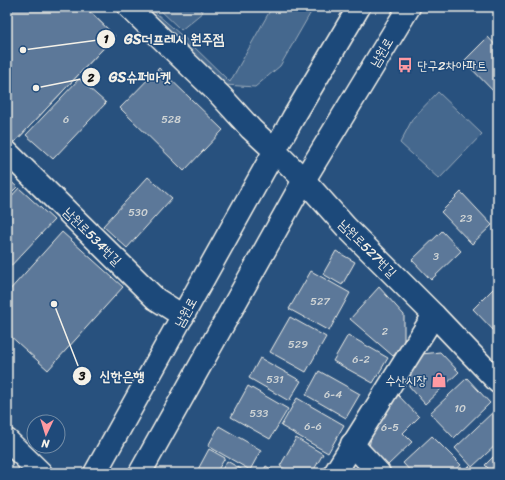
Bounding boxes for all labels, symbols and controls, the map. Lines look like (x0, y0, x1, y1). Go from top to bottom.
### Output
callout: GS더프레시 원주점 (96, 26, 232, 52)
text: GS더프레시 원주점 (123, 27, 225, 52)
text: 1 (103, 28, 109, 50)
street label: 남원로 (363, 33, 399, 72)
place label: 단구2차아파트 (417, 54, 487, 77)
bus stop icon: 단구2차아파트 (396, 56, 414, 74)
callout: GS슈퍼마켓 (81, 64, 179, 90)
text: GS슈퍼마켓 (108, 65, 171, 90)
text: 2 (87, 67, 95, 89)
house number: 6 (63, 110, 69, 129)
house number: 528 (161, 110, 181, 129)
street label: 남원로534번길 (58, 202, 127, 271)
house number: 530 (128, 203, 148, 222)
house number: 23 (460, 209, 472, 228)
street label: 남원로527번길 (333, 214, 402, 283)
house number: 3 (433, 247, 439, 266)
house number: 527 (310, 292, 330, 311)
street label: 남원로 (168, 293, 203, 332)
house number: 2 (382, 322, 389, 341)
house number: 529 (288, 335, 308, 354)
house number: 6-2 (352, 350, 371, 369)
callout: 신한은행 (72, 363, 153, 389)
text: 신한은행 (99, 364, 145, 389)
text: 3 (78, 365, 86, 387)
place label: 수산시장 (385, 369, 427, 392)
house number: 531 (266, 370, 284, 389)
shop icon: 수산시장 (430, 371, 448, 389)
house number: 6-4 (324, 385, 342, 404)
house number: 10 (454, 399, 466, 418)
house number: 533 (250, 404, 268, 423)
north arrow (26, 414, 66, 454)
house number: 6-6 (304, 417, 322, 436)
house number: 6-5 (381, 418, 399, 437)
text: N (40, 434, 51, 453)

